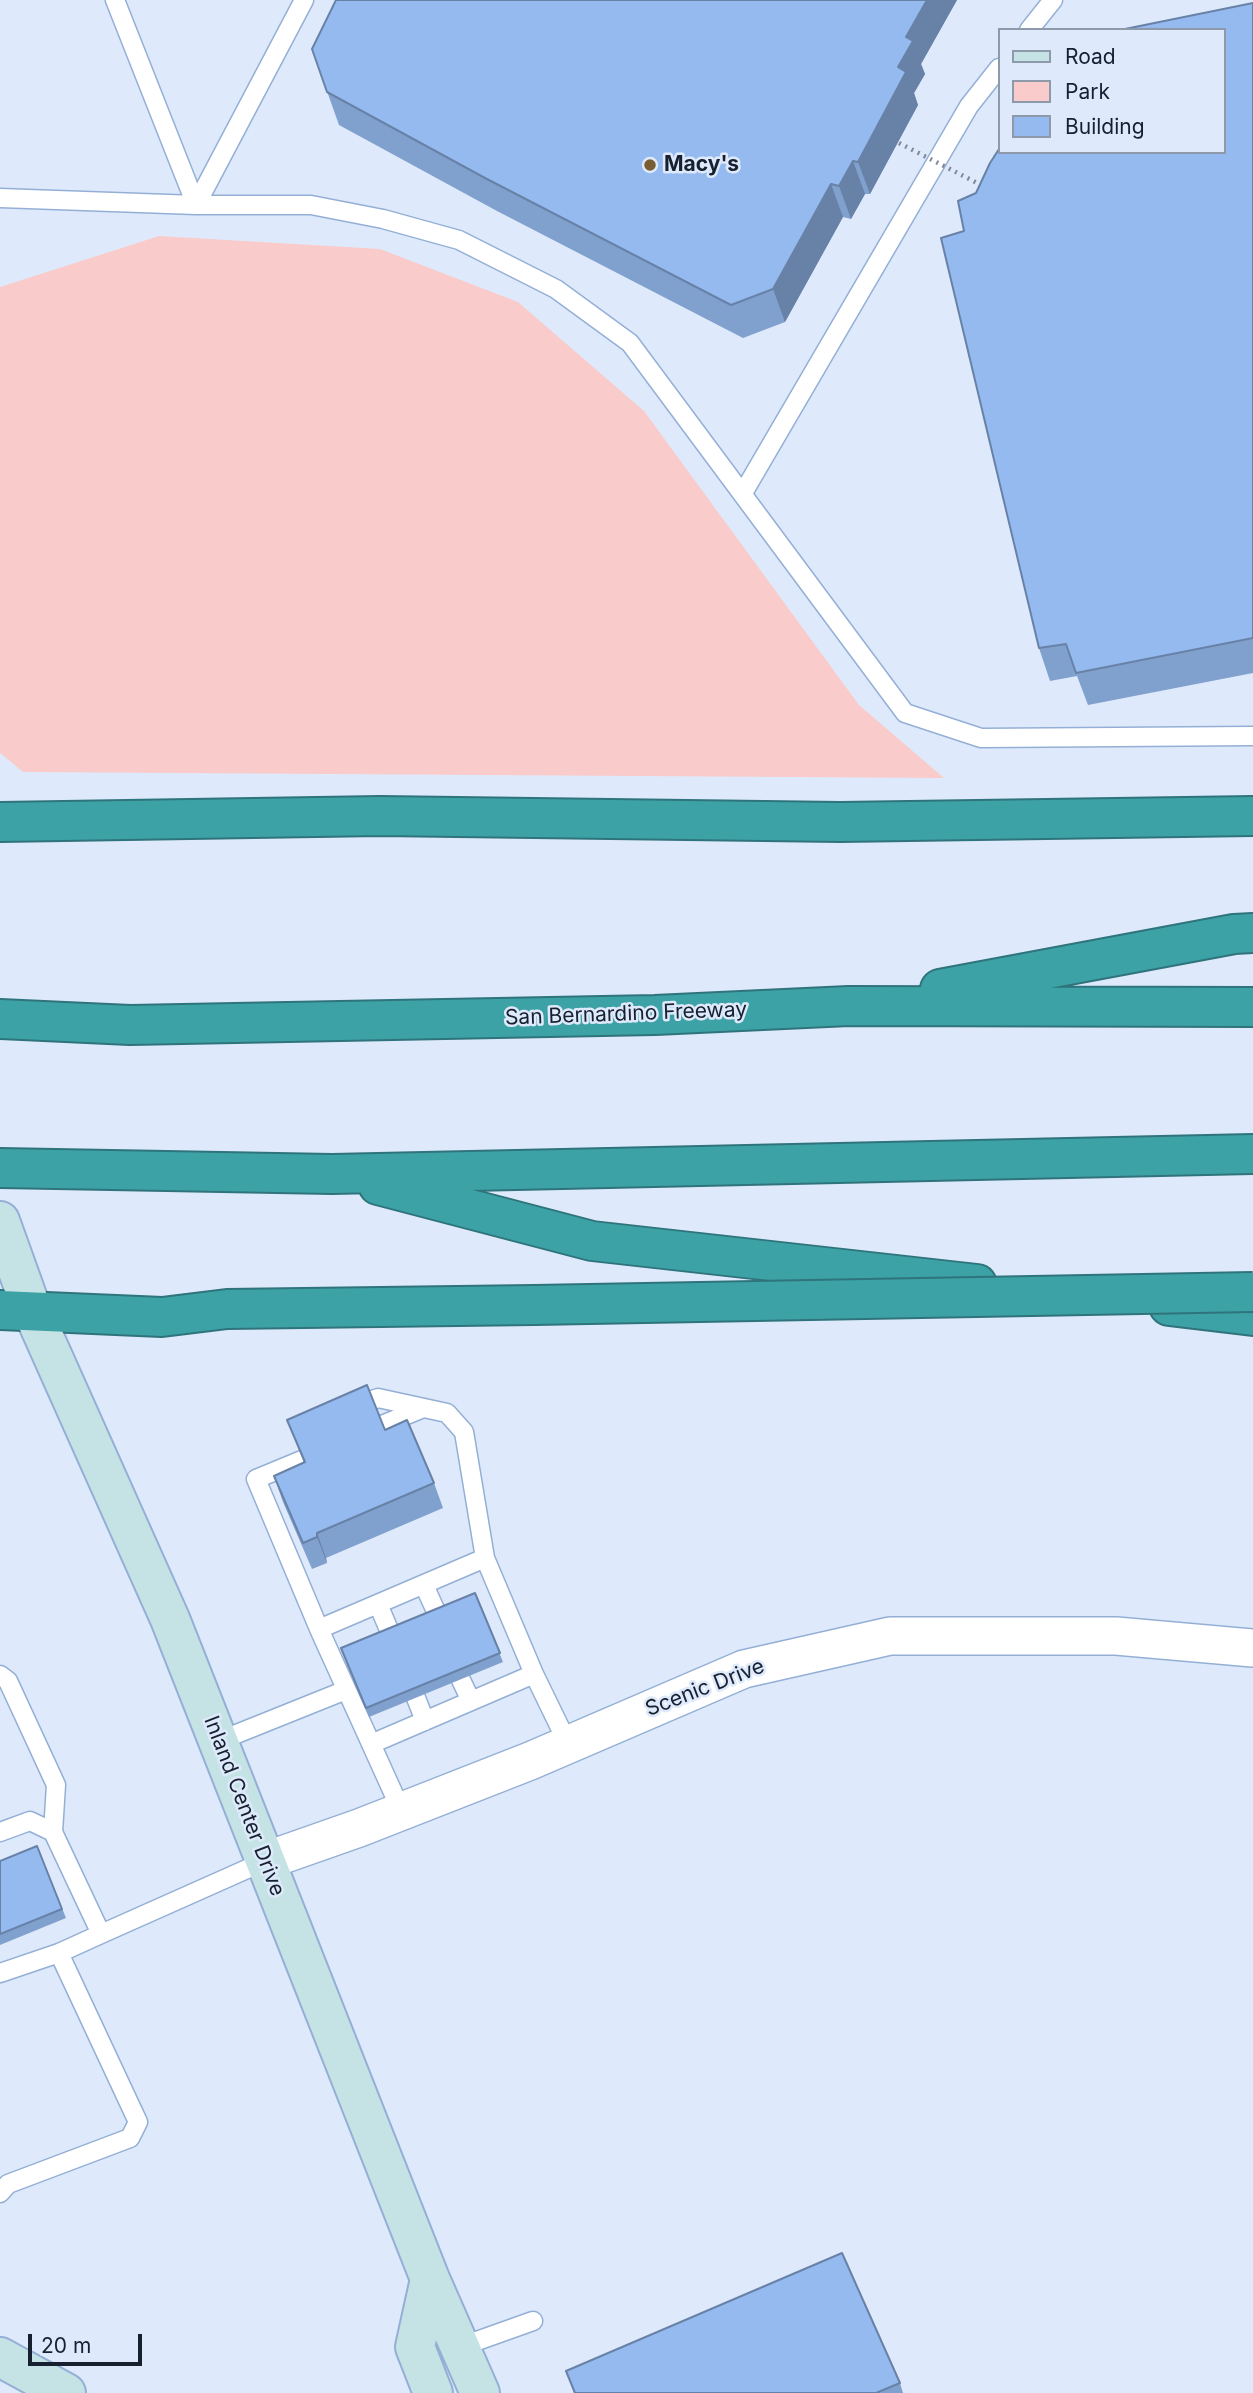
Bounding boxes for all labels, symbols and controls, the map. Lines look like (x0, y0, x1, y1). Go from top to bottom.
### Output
legend (998, 28, 1225, 154)
text: Road (1065, 44, 1116, 69)
text: Park (1065, 79, 1110, 104)
text: Building (1065, 114, 1145, 139)
place label: Macy's (664, 152, 739, 178)
marker: Macy's (642, 157, 658, 173)
street label: San Bernardino Freeway (504, 997, 748, 1031)
street label: Scenic Drive (642, 1654, 768, 1722)
street label: Inland Center Drive (198, 1712, 290, 1900)
scale bar (32, 2320, 145, 2364)
text: 20 m (41, 2333, 91, 2358)

